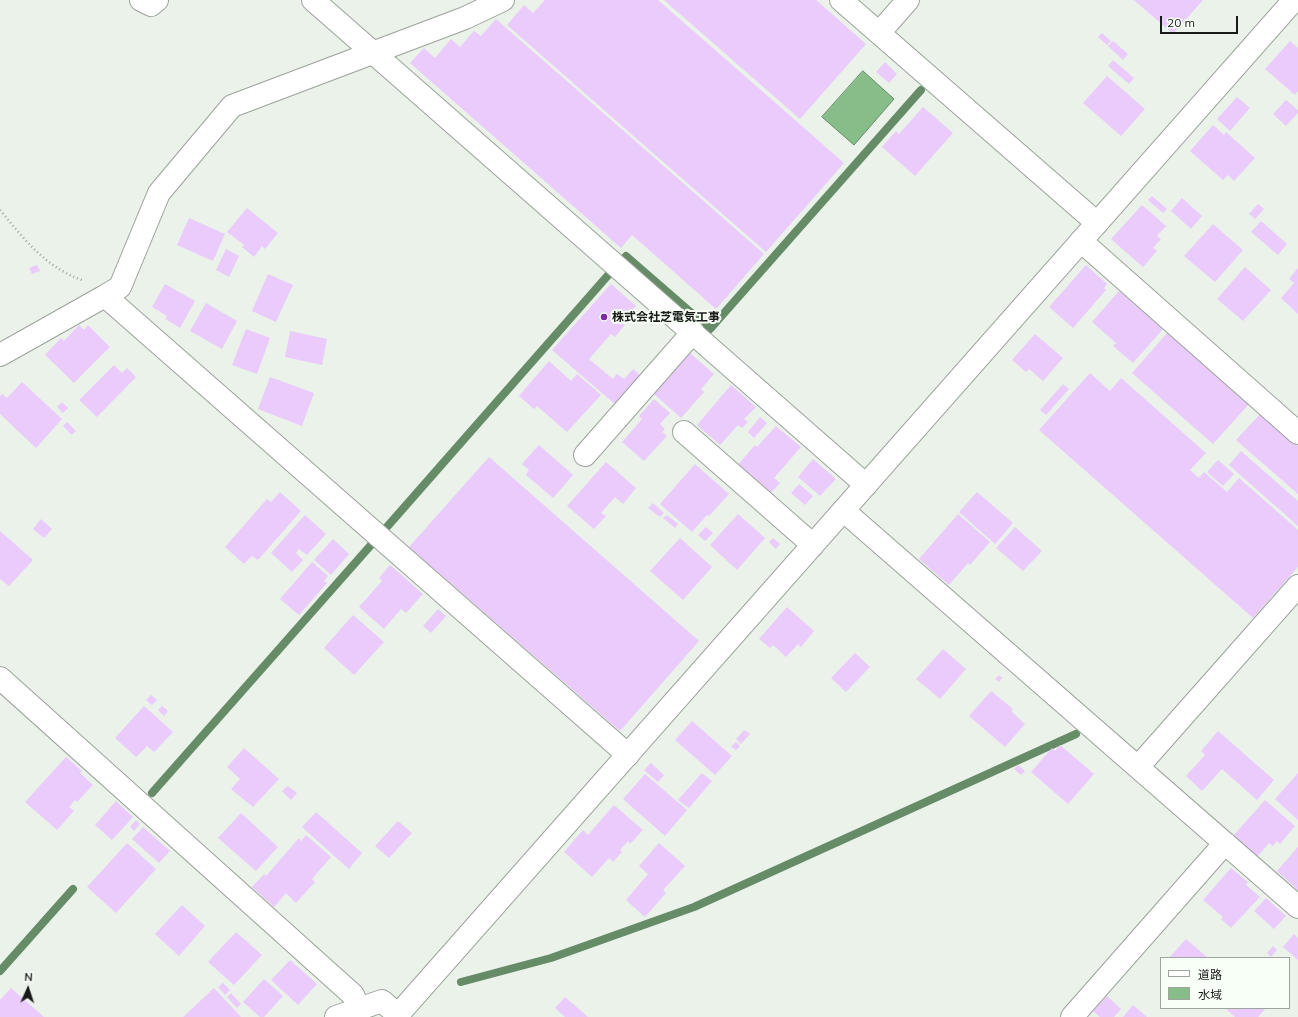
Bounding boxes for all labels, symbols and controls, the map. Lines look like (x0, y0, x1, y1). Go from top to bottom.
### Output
scale bar (1162, 8, 1240, 34)
text: 20 m (1167, 15, 1195, 30)
place label: 株式会社芝電気工事 (612, 310, 720, 324)
marker: 株式会社芝電気工事 (599, 312, 609, 322)
legend (1160, 957, 1290, 1009)
text: 道路 (1198, 967, 1222, 982)
north arrow (8, 969, 48, 1009)
text: N (24, 970, 33, 984)
text: 水域 (1198, 987, 1222, 1002)

